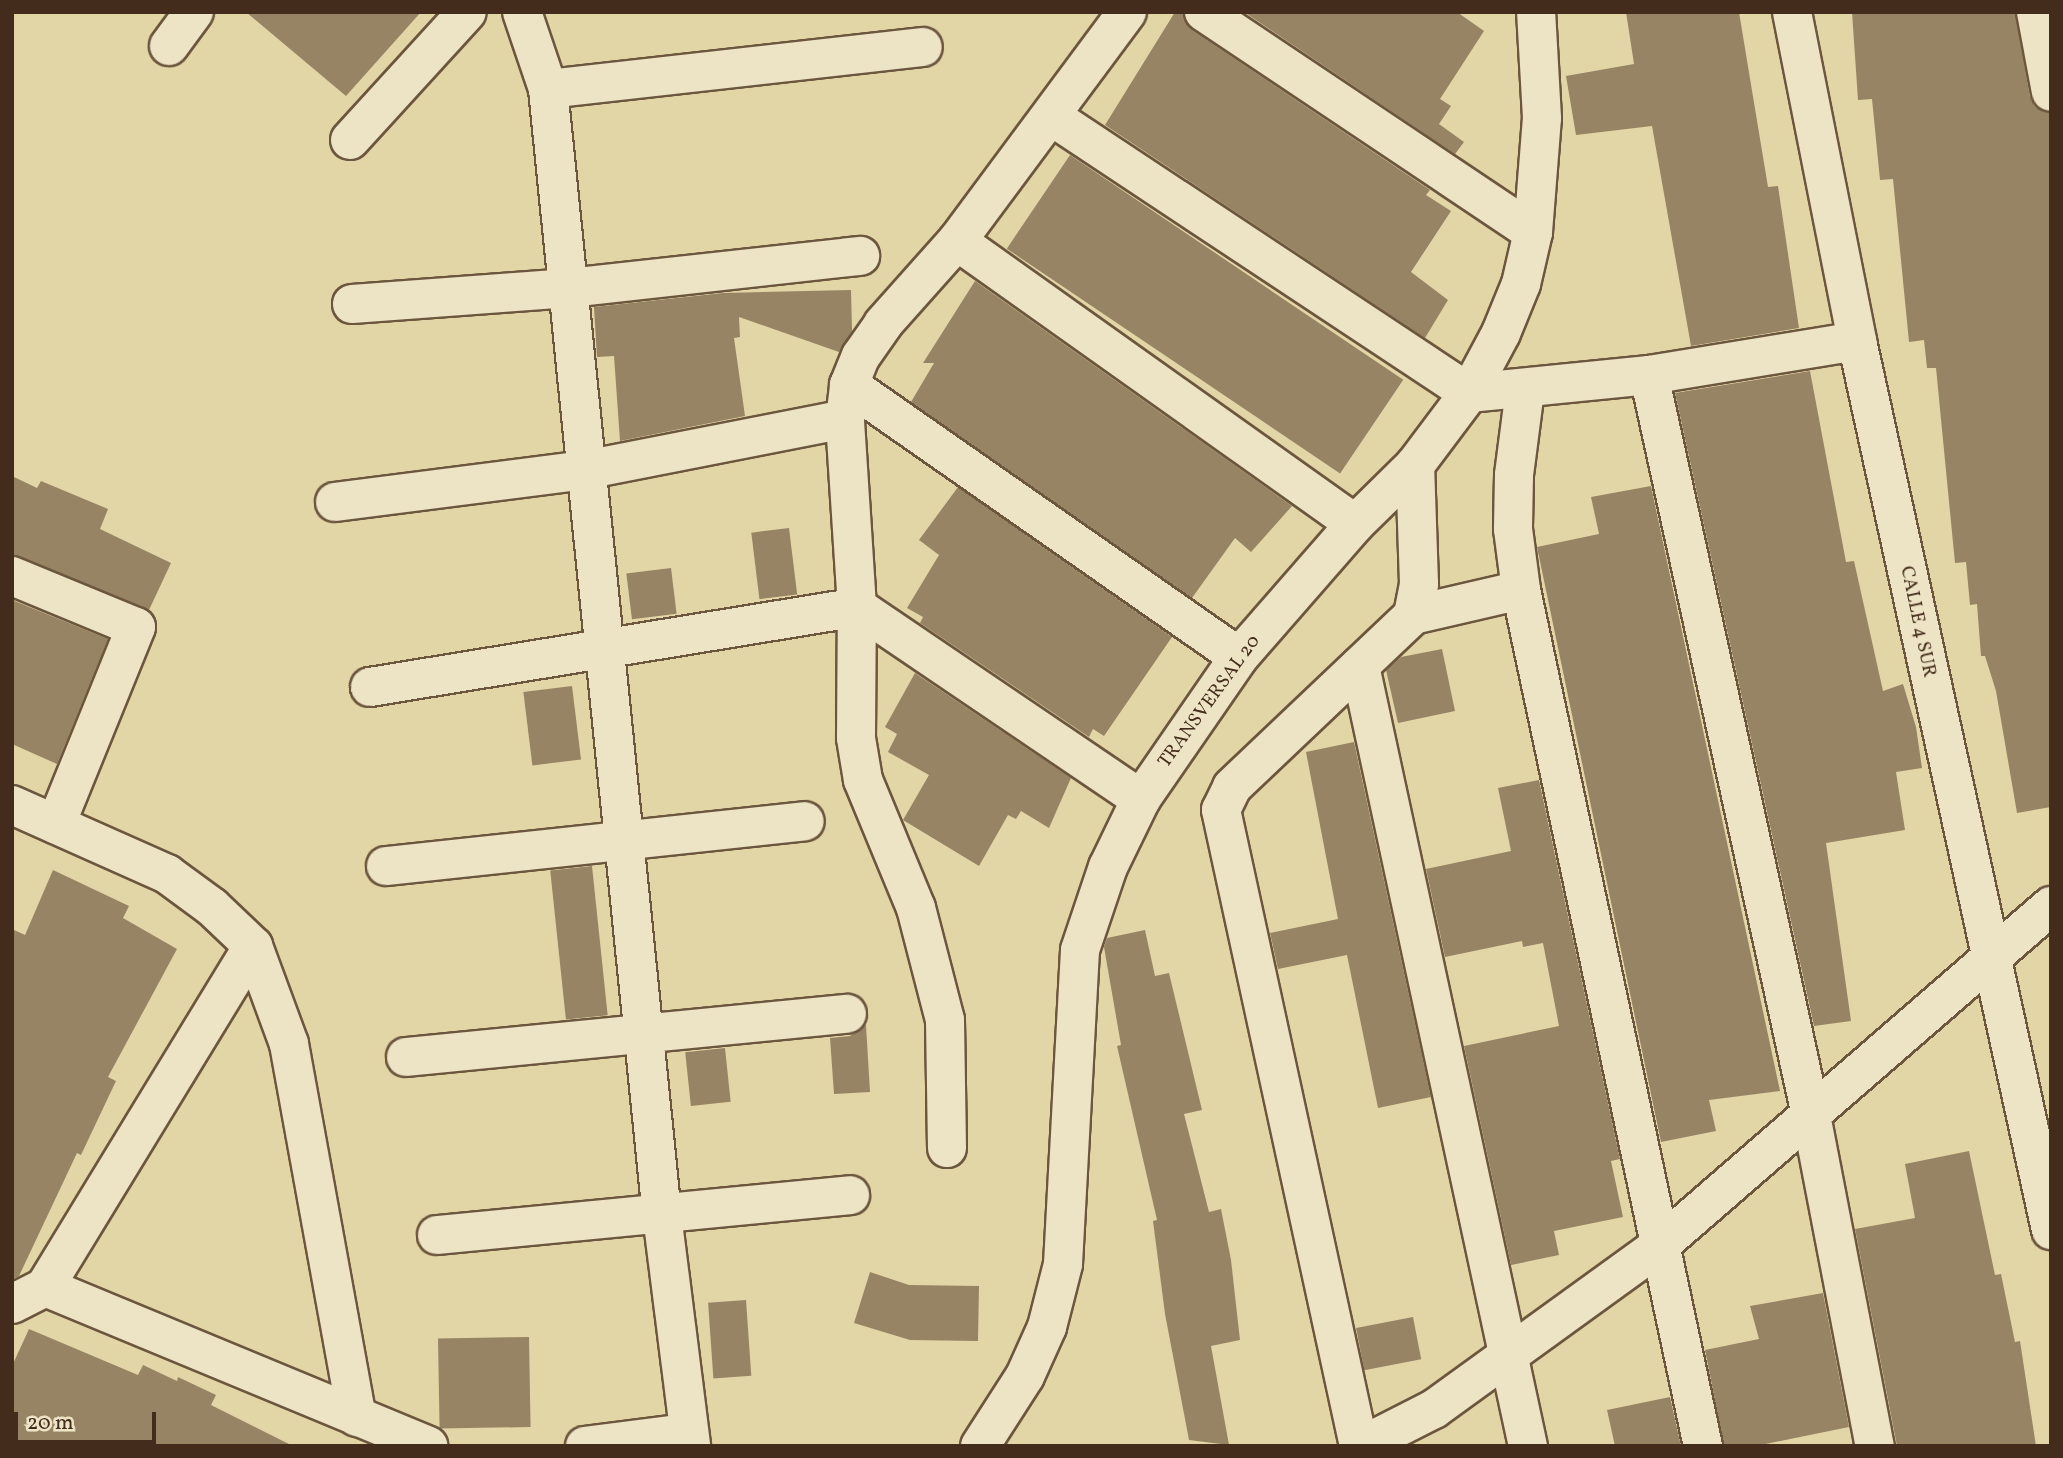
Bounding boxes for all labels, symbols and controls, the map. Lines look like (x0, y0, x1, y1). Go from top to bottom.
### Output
street label: CALLE 4 SUR (1894, 564, 1940, 680)
street label: TRANSVERSAL 20 (1154, 631, 1266, 773)
scale bar (18, 1398, 159, 1442)
text: 20 m (27, 1409, 73, 1438)

